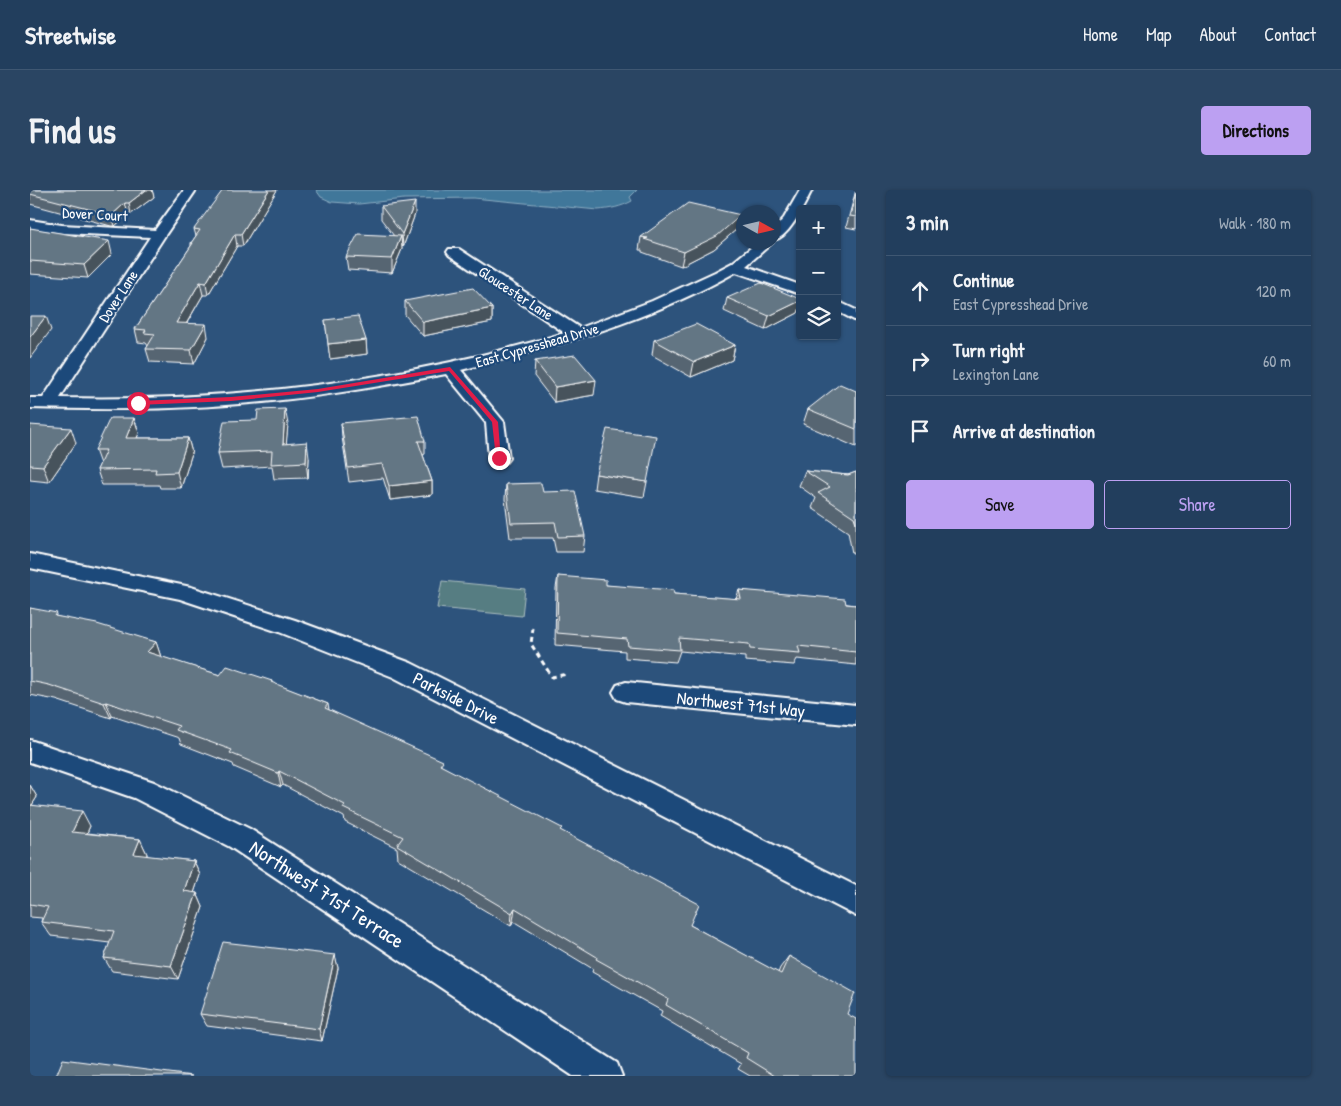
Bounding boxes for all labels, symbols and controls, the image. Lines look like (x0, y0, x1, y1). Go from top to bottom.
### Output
text: Streetwise (25, 19, 116, 51)
text: Home (1083, 22, 1118, 47)
text: Map (1146, 22, 1171, 47)
text: About (1199, 22, 1236, 47)
text: Contact (1264, 22, 1316, 47)
button: Directions (1201, 106, 1311, 155)
text: Find us (30, 107, 116, 154)
street label: Dover Court (62, 202, 129, 226)
north arrow (736, 205, 781, 250)
map controls (796, 205, 841, 340)
button: + (796, 205, 841, 250)
text: 3 min (906, 208, 949, 237)
text: Walk · 180 m (1219, 212, 1291, 234)
button: − (796, 250, 841, 295)
street label: Gloucester Lane (474, 261, 558, 325)
street label: Dover Lane (93, 266, 143, 326)
text: Continue (953, 267, 1014, 293)
icon: ahead (906, 277, 934, 305)
text: 120 m (1256, 280, 1291, 302)
text: East Cypresshead Drive (953, 293, 1088, 315)
button: layers (796, 295, 841, 340)
street label: East Cypresshead Drive (473, 317, 601, 373)
text: Turn right (953, 337, 1024, 363)
icon: right (906, 347, 934, 375)
text: 60 m (1263, 350, 1291, 372)
text: Lexington Lane (953, 363, 1039, 385)
route start (127, 392, 150, 415)
icon: arrive (906, 417, 934, 445)
text: Arrive at destination (953, 418, 1095, 444)
route end (488, 447, 511, 470)
button: Save (906, 480, 1094, 529)
button: Share (1104, 480, 1291, 529)
street label: Parkside Drive (409, 666, 503, 730)
street label: Northwest 71st Way (676, 685, 807, 723)
street label: Northwest 71st Terrace (244, 833, 410, 955)

